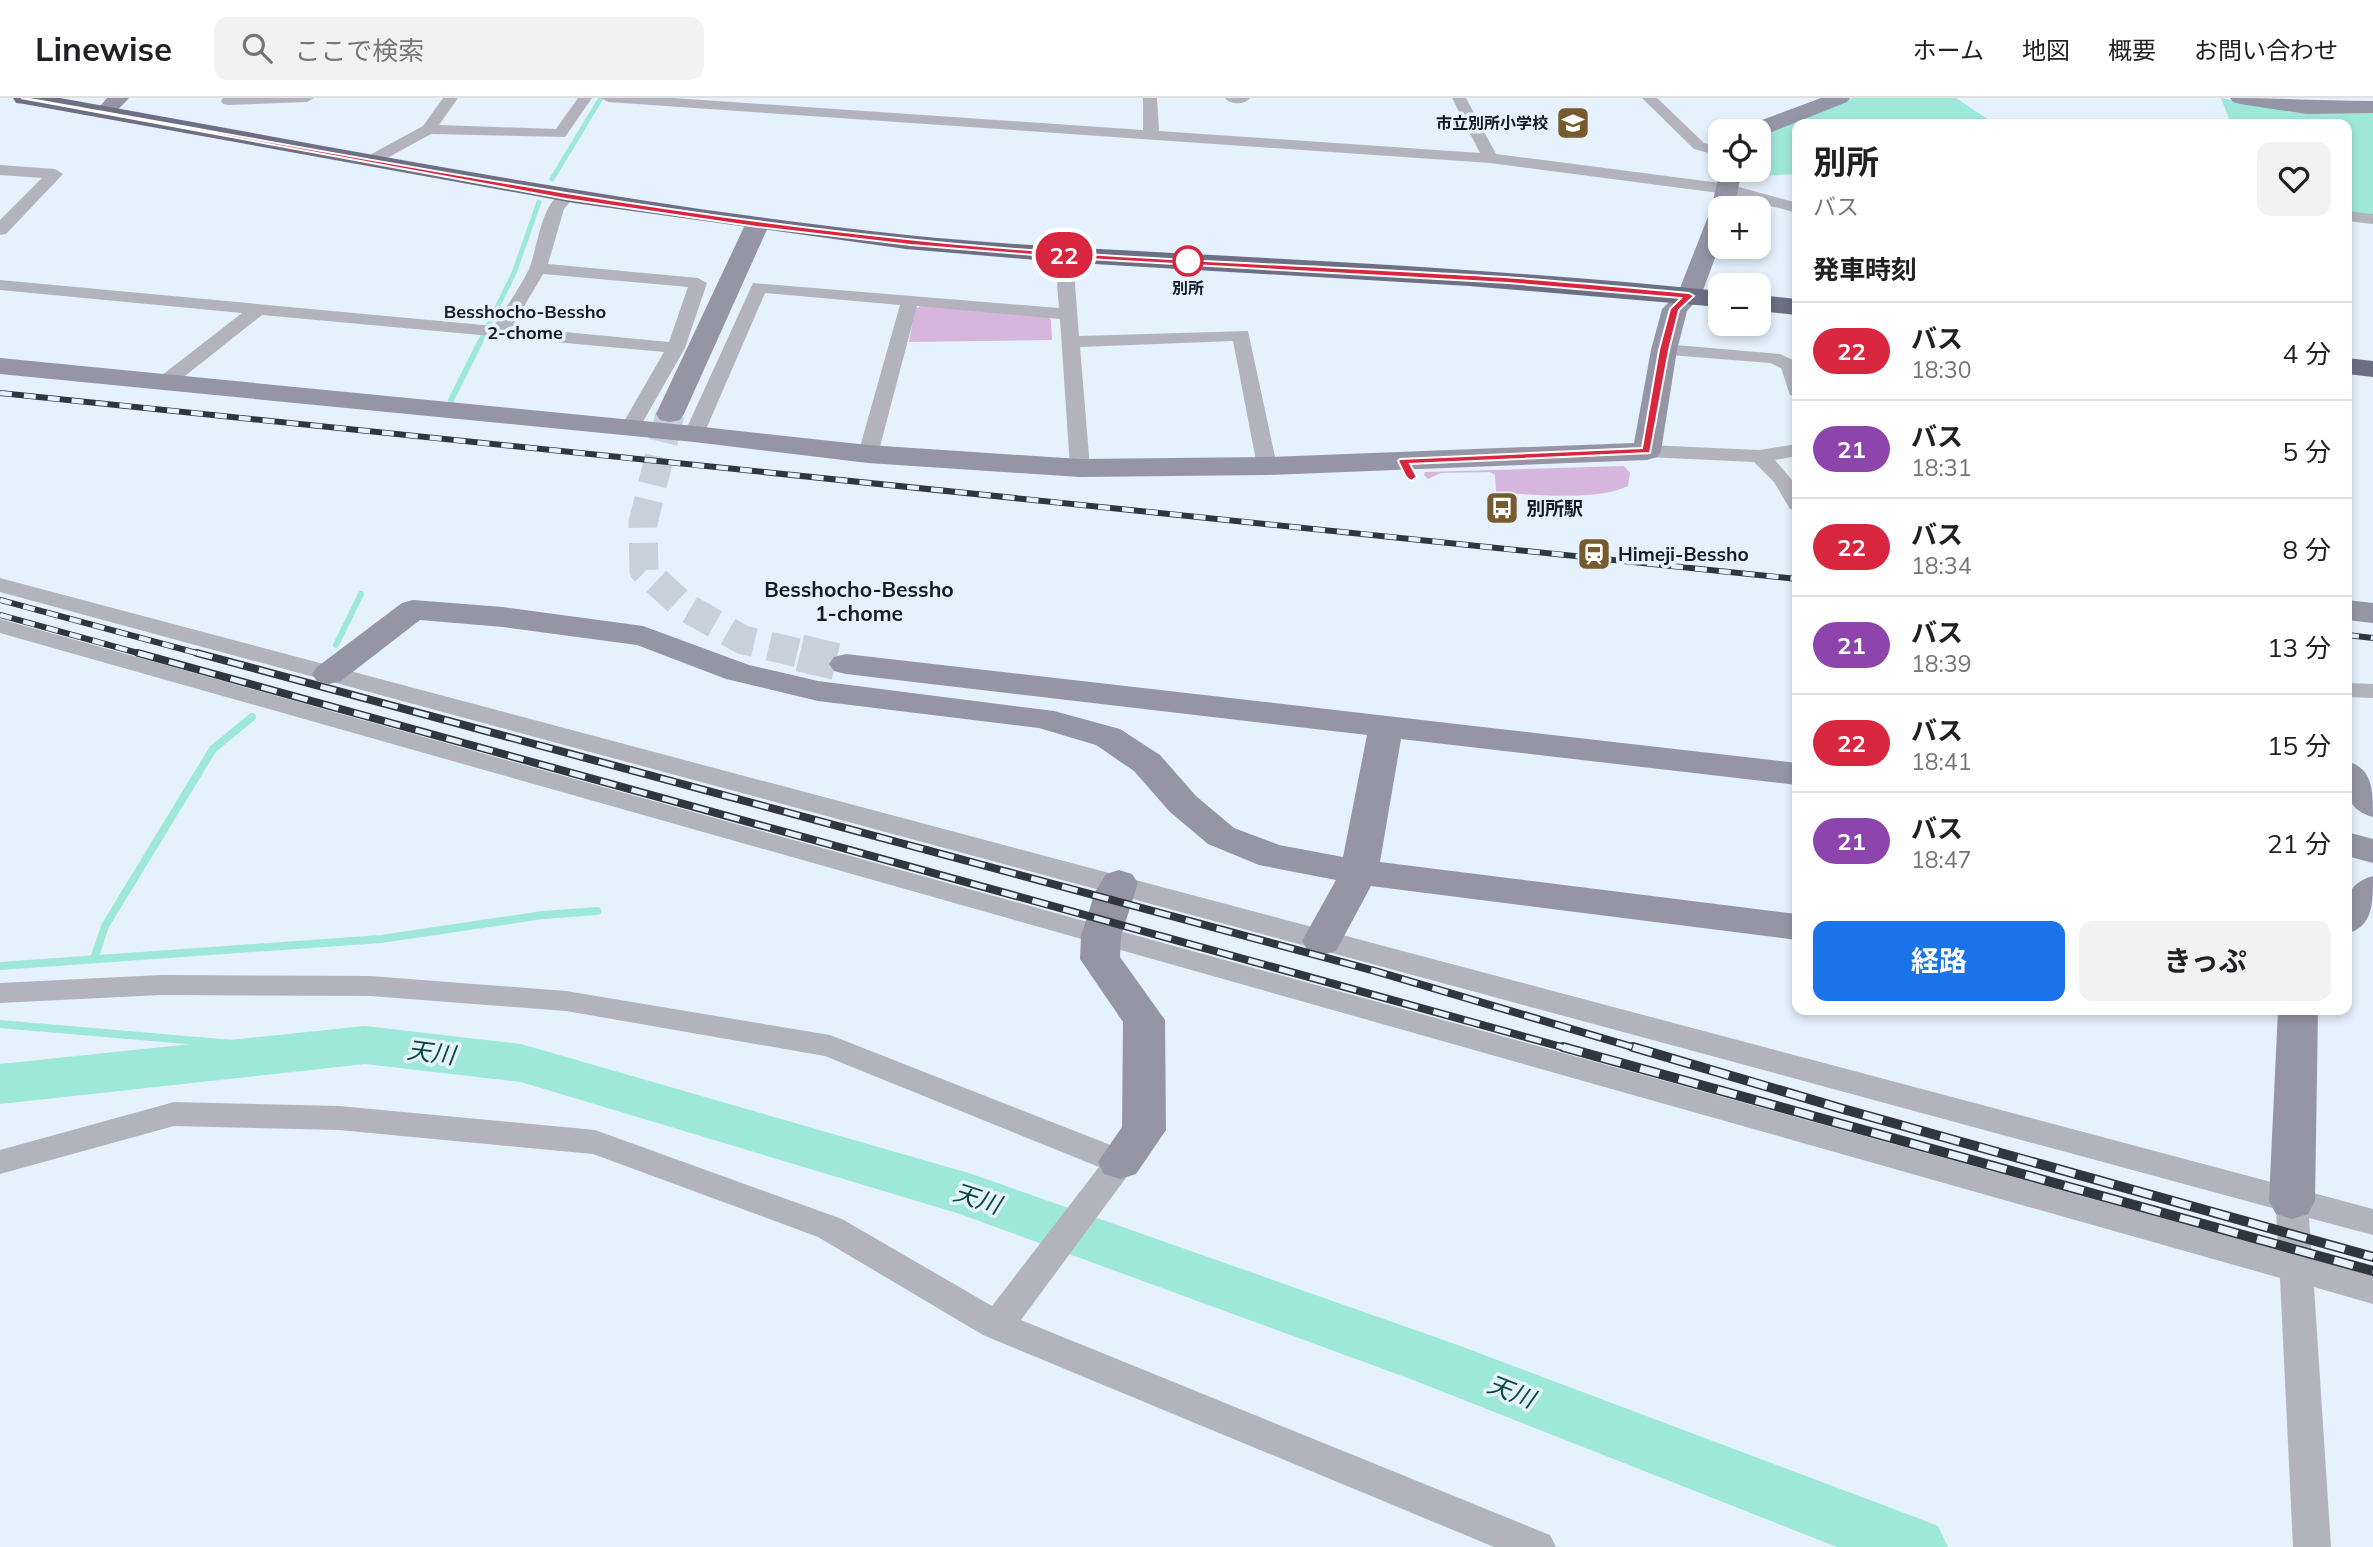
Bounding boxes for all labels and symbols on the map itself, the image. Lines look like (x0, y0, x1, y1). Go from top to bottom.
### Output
school or university icon: 市立別所小学校 (1554, 104, 1592, 142)
place label: 市立別所小学校 (1436, 113, 1548, 133)
line badge: 22 (1032, 232, 1096, 278)
marker: 別所 (1173, 246, 1203, 276)
place label: 別所 (1172, 278, 1204, 298)
district label: Besshocho-Bessho 2-chome (444, 300, 606, 344)
bus stop icon: 別所駅 (1483, 489, 1521, 527)
place label: 別所駅 (1526, 496, 1583, 520)
station icon: Himeji-Bessho (1575, 535, 1613, 573)
place label: Himeji-Bessho (1618, 542, 1749, 566)
district label: Besshocho-Bessho 1-chome (764, 576, 954, 626)
water label: 天川 (405, 1034, 460, 1070)
water label: 天川 (950, 1176, 1008, 1221)
water label: 天川 (1484, 1368, 1542, 1415)

